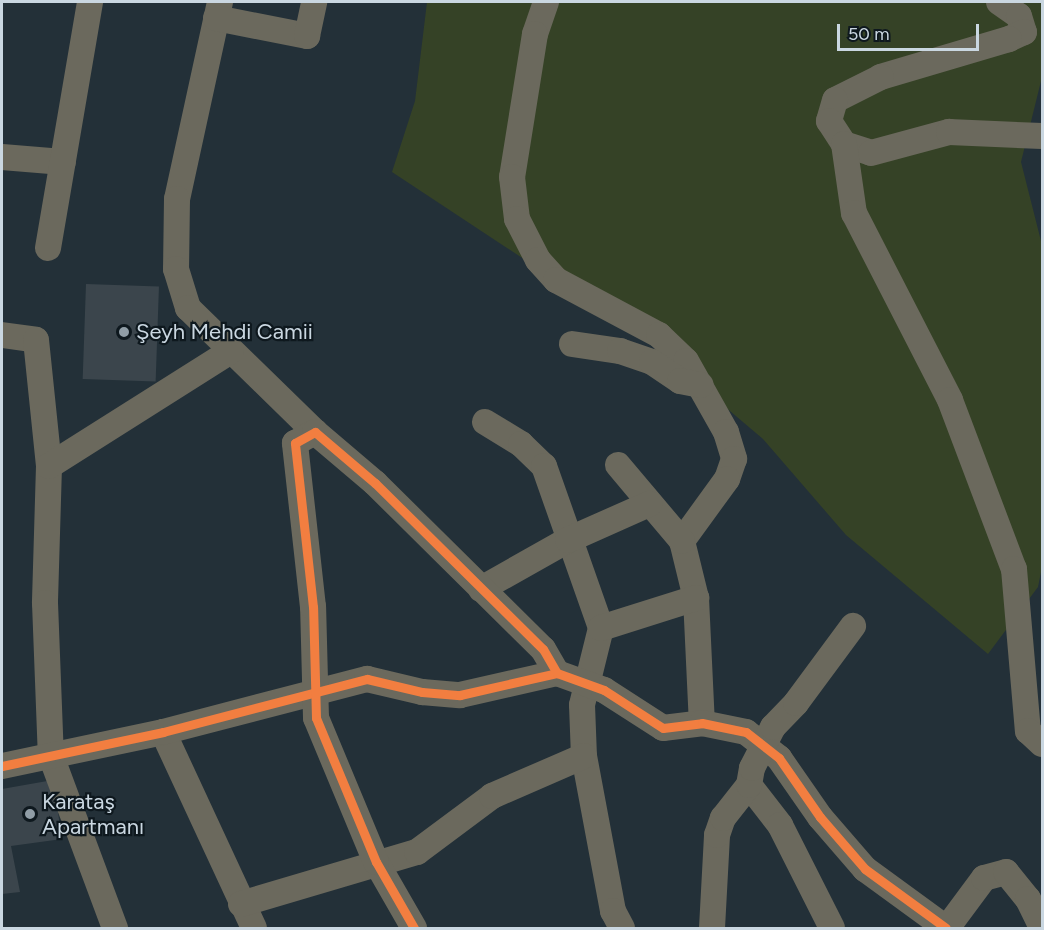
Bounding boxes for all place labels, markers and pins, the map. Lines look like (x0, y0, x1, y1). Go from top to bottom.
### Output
place label: Şeyh Mehdi Camii (136, 319, 313, 345)
marker: Şeyh Mehdi Camii (117, 325, 131, 339)
place label: Karataş Apartmanı (42, 788, 144, 840)
marker: Karataş Apartmanı (23, 807, 37, 821)

